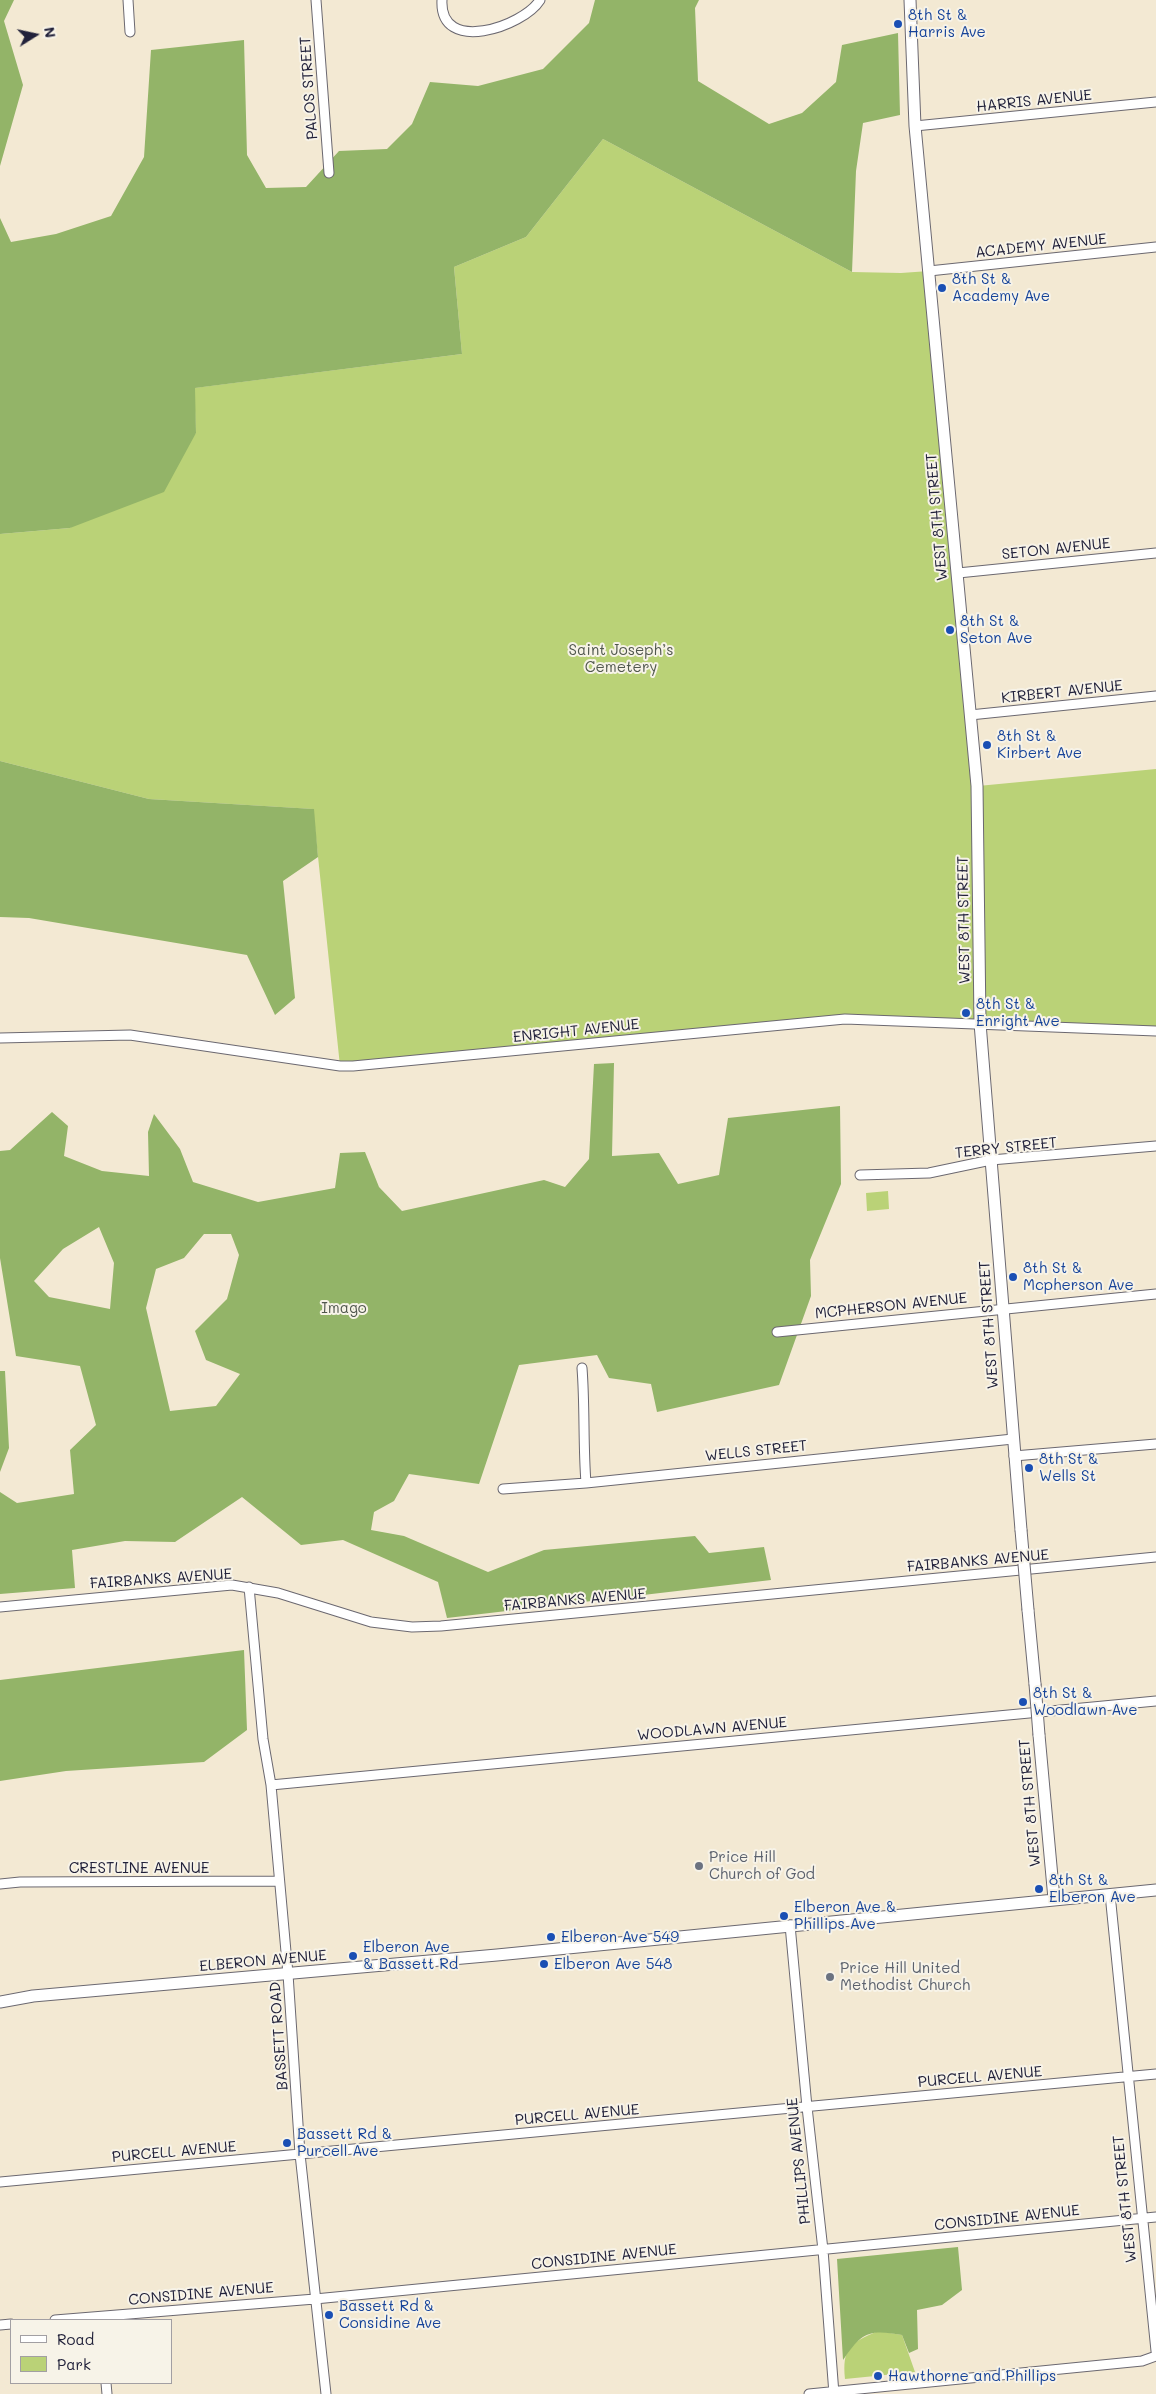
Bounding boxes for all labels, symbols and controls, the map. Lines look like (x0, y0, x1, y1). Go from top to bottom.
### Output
place label: 8th St & Harris Ave (908, 6, 986, 41)
north arrow (10, 10, 60, 60)
marker: 8th St & Harris Ave (892, 18, 904, 30)
text: N (40, 25, 61, 39)
street label: PALOS STREET (296, 36, 322, 140)
street label: HARRIS AVENUE (975, 86, 1093, 116)
street label: ACADEMY AVENUE (974, 230, 1108, 262)
place label: 8th St & Academy Ave (952, 270, 1050, 305)
marker: 8th St & Academy Ave (936, 282, 948, 294)
street label: WEST 8TH STREET (922, 452, 952, 582)
street label: SETON AVENUE (1001, 534, 1111, 564)
place label: 8th St & Seton Ave (960, 612, 1032, 647)
marker: 8th St & Seton Ave (944, 624, 956, 636)
park label: Saint Joseph’s Cemetery (569, 641, 673, 676)
street label: KIRBERT AVENUE (1000, 677, 1124, 707)
place label: 8th St & Kirbert Ave (997, 727, 1082, 762)
marker: 8th St & Kirbert Ave (981, 739, 993, 751)
street label: WEST 8TH STREET (954, 856, 974, 984)
place label: 8th St & Enright Ave (976, 995, 1060, 1030)
marker: 8th St & Enright Ave (960, 1007, 972, 1019)
street label: ENRIGHT AVENUE (512, 1015, 640, 1047)
street label: TERRY STREET (954, 1134, 1058, 1162)
place label: 8th St & Mcpherson Ave (1023, 1259, 1134, 1294)
street label: WEST 8TH STREET (976, 1260, 1002, 1390)
marker: 8th St & Mcpherson Ave (1007, 1271, 1019, 1283)
street label: MCPHERSON AVENUE (814, 1289, 968, 1323)
park label: Imago (321, 1299, 367, 1317)
street label: WELLS STREET (704, 1437, 808, 1465)
place label: 8th St & Wells St (1039, 1450, 1099, 1485)
marker: 8th St & Wells St (1023, 1462, 1035, 1474)
street label: FAIRBANKS AVENUE (906, 1546, 1050, 1576)
street label: FAIRBANKS AVENUE (89, 1565, 233, 1593)
street label: FAIRBANKS AVENUE (503, 1585, 647, 1615)
place label: 8th St & Woodlawn Ave (1033, 1684, 1137, 1719)
marker: 8th St & Woodlawn Ave (1017, 1696, 1029, 1708)
street label: WOODLAWN AVENUE (636, 1713, 788, 1745)
street label: WEST 8TH STREET (1015, 1738, 1045, 1868)
place label: Price Hill Church of God (709, 1848, 815, 1883)
street label: CRESTLINE AVENUE (69, 1859, 209, 1877)
marker: Price Hill Church of God (693, 1860, 705, 1872)
place label: 8th St & Elberon Ave (1049, 1871, 1136, 1906)
marker: 8th St & Elberon Ave (1033, 1883, 1045, 1895)
place label: Elberon Ave & Phillips Ave (794, 1898, 896, 1933)
marker: Elberon Ave & Phillips Ave (778, 1910, 790, 1922)
place label: Elberon Ave 549 (561, 1928, 679, 1946)
marker: Elberon Ave 549 (545, 1931, 557, 1943)
place label: Elberon Ave & Bassett Rd (363, 1938, 458, 1973)
street label: ELBERON AVENUE (199, 1946, 327, 1976)
marker: Elberon Ave & Bassett Rd (347, 1950, 359, 1962)
place label: Elberon Ave 548 (554, 1955, 672, 1973)
marker: Elberon Ave 548 (538, 1958, 550, 1970)
place label: Price Hill United Methodist Church (840, 1959, 970, 1994)
marker: Price Hill United Methodist Church (824, 1971, 836, 1983)
street label: BASSETT ROAD (266, 1981, 292, 2091)
street label: PURCELL AVENUE (917, 2063, 1043, 2091)
street label: PHILLIPS AVENUE (783, 2097, 815, 2225)
street label: PURCELL AVENUE (514, 2101, 640, 2129)
place label: Bassett Rd & Purcell Ave (297, 2125, 392, 2160)
street label: WEST 8TH STREET (1109, 2134, 1141, 2264)
marker: Bassett Rd & Purcell Ave (281, 2137, 293, 2149)
street label: PURCELL AVENUE (111, 2138, 237, 2166)
street label: CONSIDINE AVENUE (933, 2201, 1081, 2235)
street label: CONSIDINE AVENUE (530, 2240, 678, 2274)
street label: CONSIDINE AVENUE (127, 2279, 275, 2309)
place label: Bassett Rd & Considine Ave (339, 2297, 441, 2332)
marker: Bassett Rd & Considine Ave (323, 2309, 335, 2321)
legend (10, 2319, 172, 2384)
text: Road (57, 2329, 94, 2349)
text: Park (57, 2354, 91, 2374)
place label: Hawthorne and Phillips (888, 2367, 1056, 2385)
marker: Hawthorne and Phillips (872, 2370, 884, 2382)

